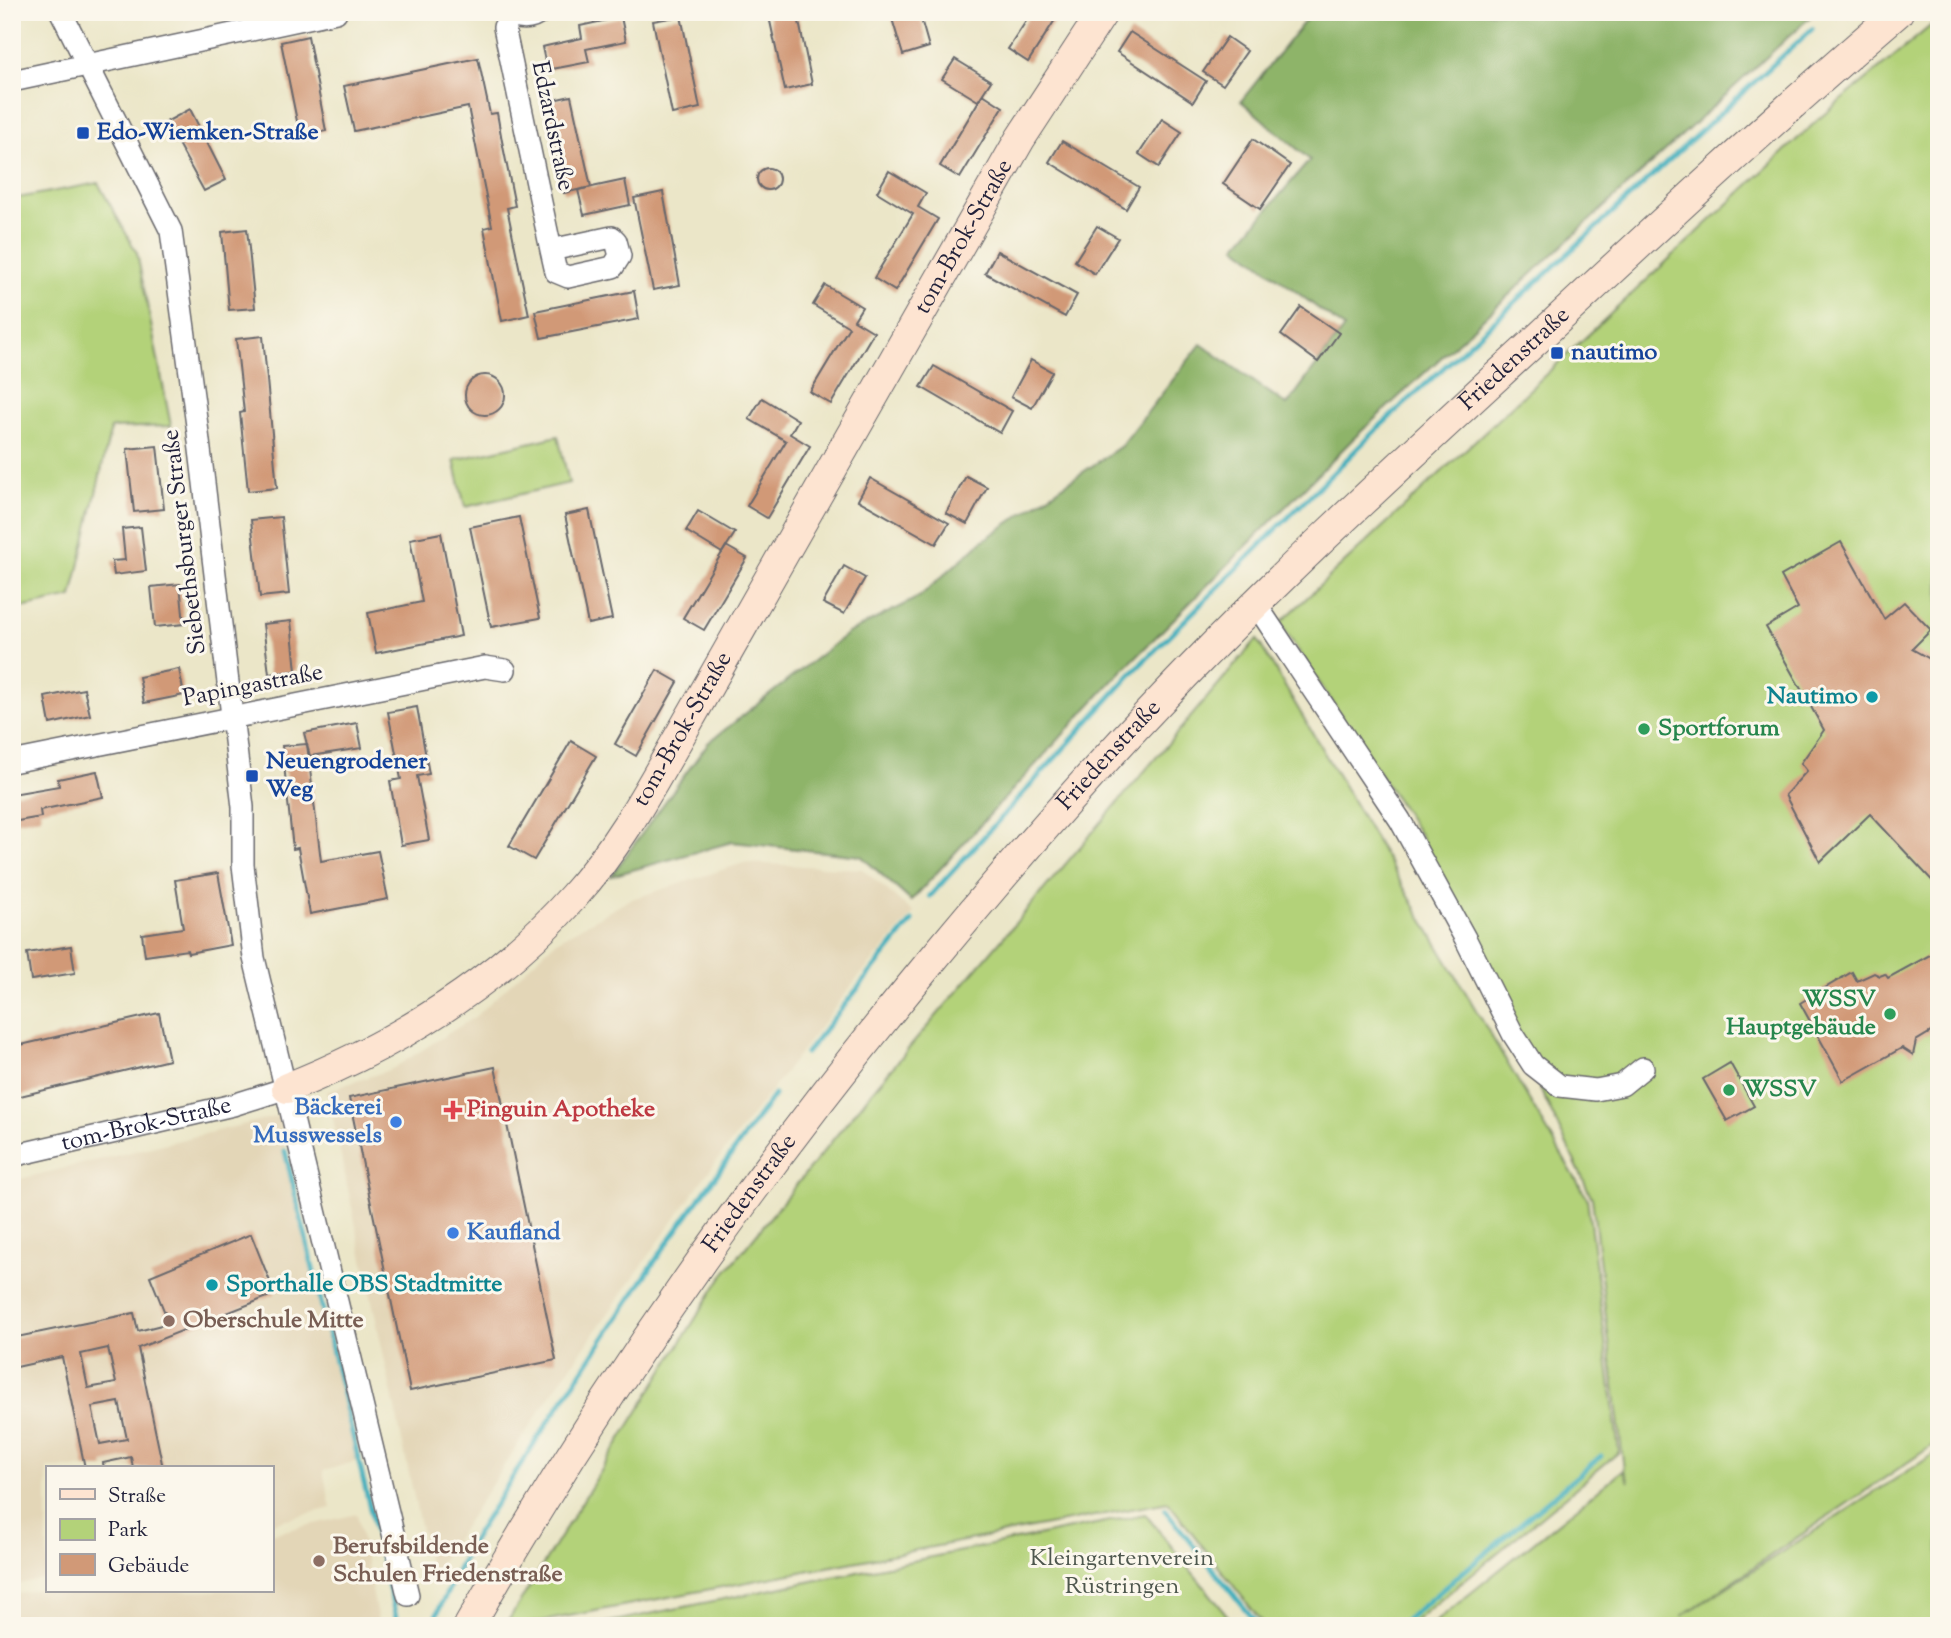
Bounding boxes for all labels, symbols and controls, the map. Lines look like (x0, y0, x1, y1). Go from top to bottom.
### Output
street label: Edzardstraße (522, 58, 582, 194)
place label: Edo-Wiemken-Straße (97, 116, 319, 150)
marker: Edo-Wiemken-Straße (75, 125, 91, 141)
street label: tom-Brok-Straße (906, 153, 1022, 321)
street label: Friedenstraße (1452, 299, 1578, 419)
place label: nautimo (1571, 336, 1658, 370)
marker: nautimo (1549, 345, 1565, 361)
street label: Siebethsburger Straße (154, 427, 216, 657)
street label: tom-Brok-Straße (625, 646, 741, 813)
street label: Papingastraße (180, 656, 326, 716)
place label: Nautimo (1767, 680, 1858, 714)
marker: Nautimo (1864, 689, 1880, 705)
street label: Friedenstraße (1050, 692, 1169, 819)
place label: Sportforum (1658, 712, 1780, 746)
marker: Sportforum (1636, 721, 1652, 737)
place label: Neuengrodener Weg (266, 745, 428, 807)
marker: Neuengrodener Weg (244, 768, 260, 784)
place label: WSSV Hauptgebäude (1726, 983, 1877, 1045)
marker: WSSV Hauptgebäude (1882, 1006, 1898, 1022)
place label: WSSV (1743, 1073, 1817, 1107)
marker: WSSV (1721, 1082, 1737, 1098)
street label: tom-Brok-Straße (58, 1089, 235, 1161)
place label: Bäckerei Musswessels (253, 1091, 382, 1153)
place label: Pinguin Apotheke (467, 1093, 655, 1127)
marker: Pinguin Apotheke (445, 1102, 461, 1118)
marker: Bäckerei Musswessels (388, 1114, 404, 1130)
street label: Friedenstraße (695, 1127, 805, 1260)
place label: Kaufland (467, 1216, 561, 1250)
marker: Kaufland (445, 1225, 461, 1241)
place label: Sporthalle OBS Stadtmitte (226, 1268, 502, 1302)
marker: Sporthalle OBS Stadtmitte (204, 1277, 220, 1293)
place label: Oberschule Mitte (183, 1304, 364, 1338)
marker: Oberschule Mitte (161, 1313, 177, 1329)
legend (46, 1466, 273, 1592)
text: Straße (108, 1482, 166, 1512)
text: Park (108, 1516, 149, 1546)
place label: Berufsbildende Schulen Friedenstraße (333, 1530, 563, 1592)
park label: Kleingartenverein Rüstringen (1030, 1542, 1214, 1604)
text: Gebäude (108, 1552, 189, 1582)
marker: Berufsbildende Schulen Friedenstraße (311, 1553, 327, 1569)

